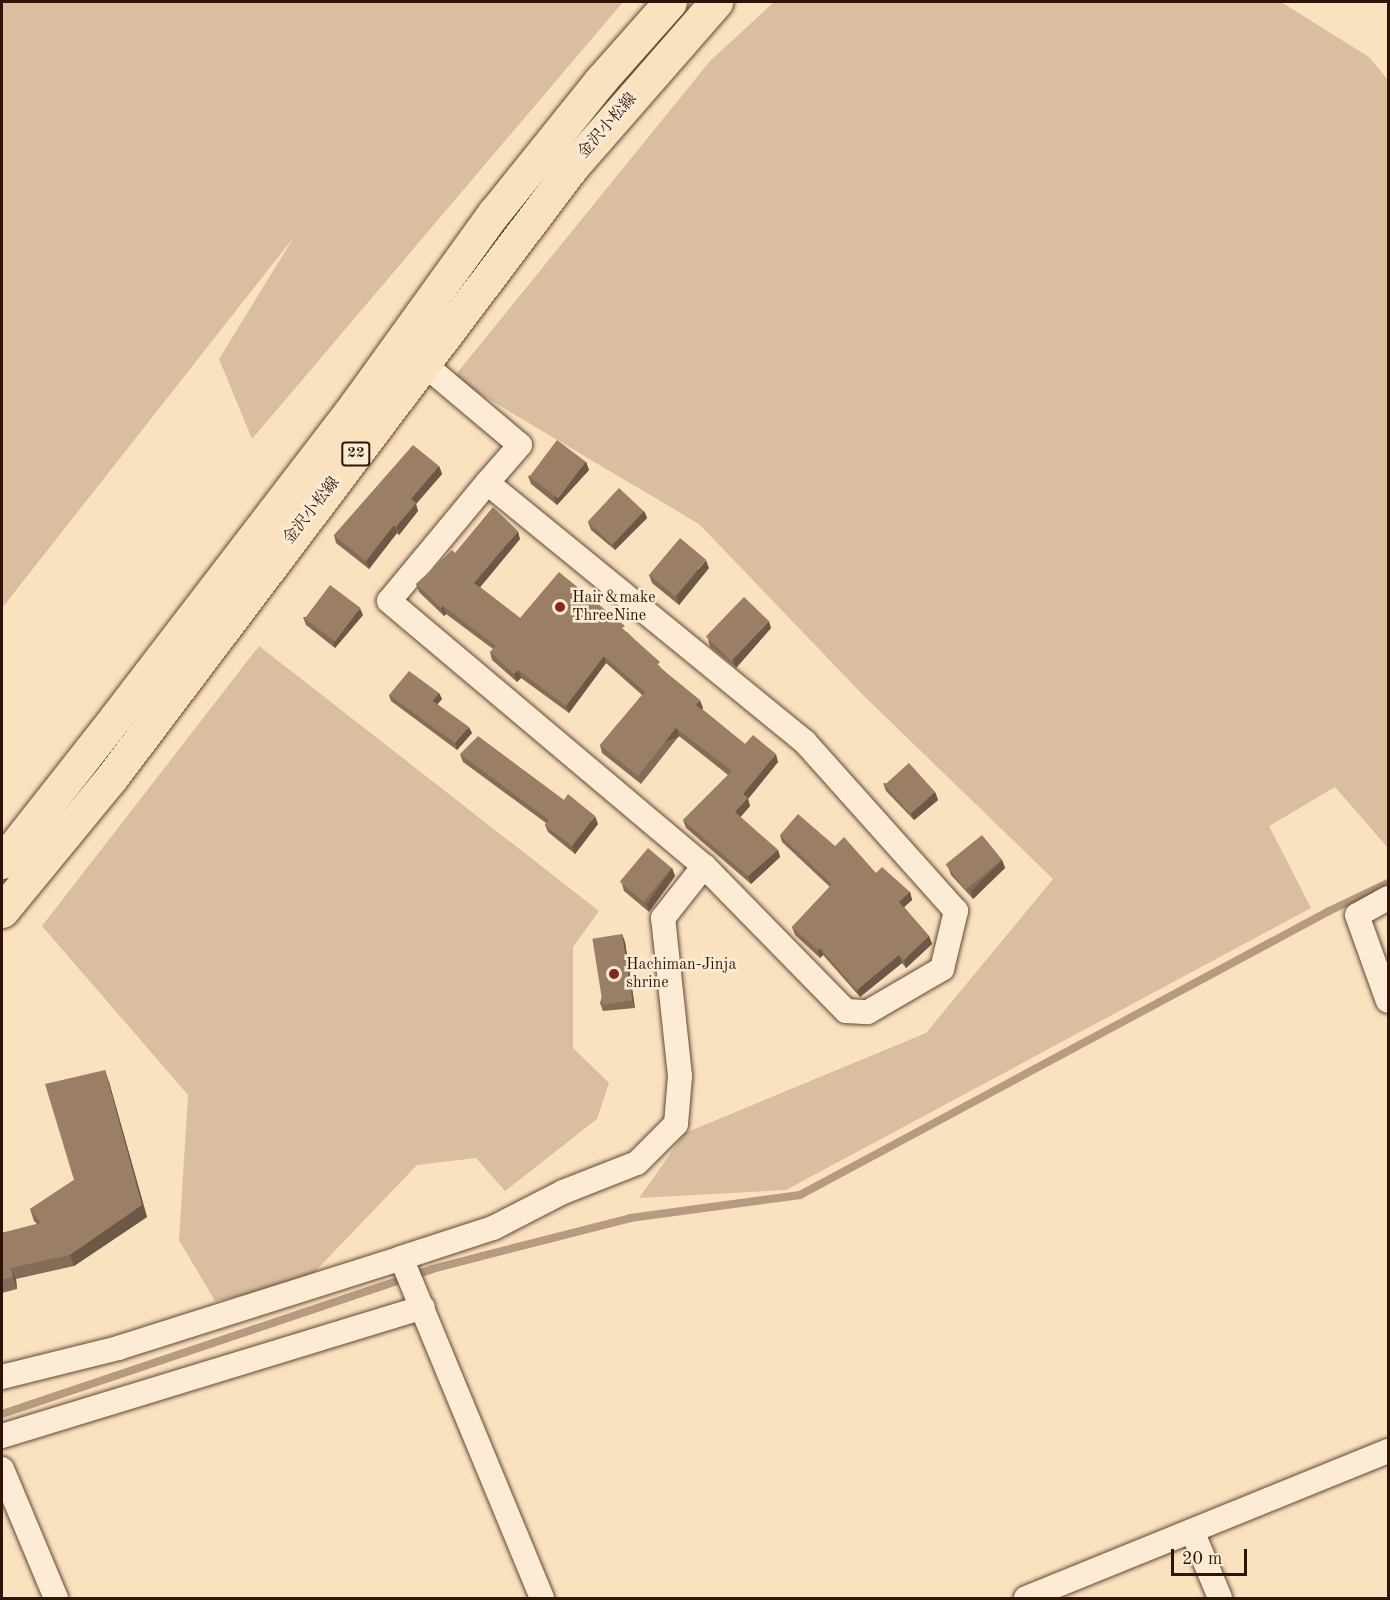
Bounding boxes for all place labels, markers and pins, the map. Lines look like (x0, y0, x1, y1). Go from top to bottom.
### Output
place label: Hair＆make ThreeNine (572, 588, 656, 626)
marker: Hair＆make ThreeNine (553, 600, 567, 614)
place label: Hachiman-Jinja shrine (626, 955, 736, 993)
marker: Hachiman-Jinja shrine (607, 967, 621, 981)

